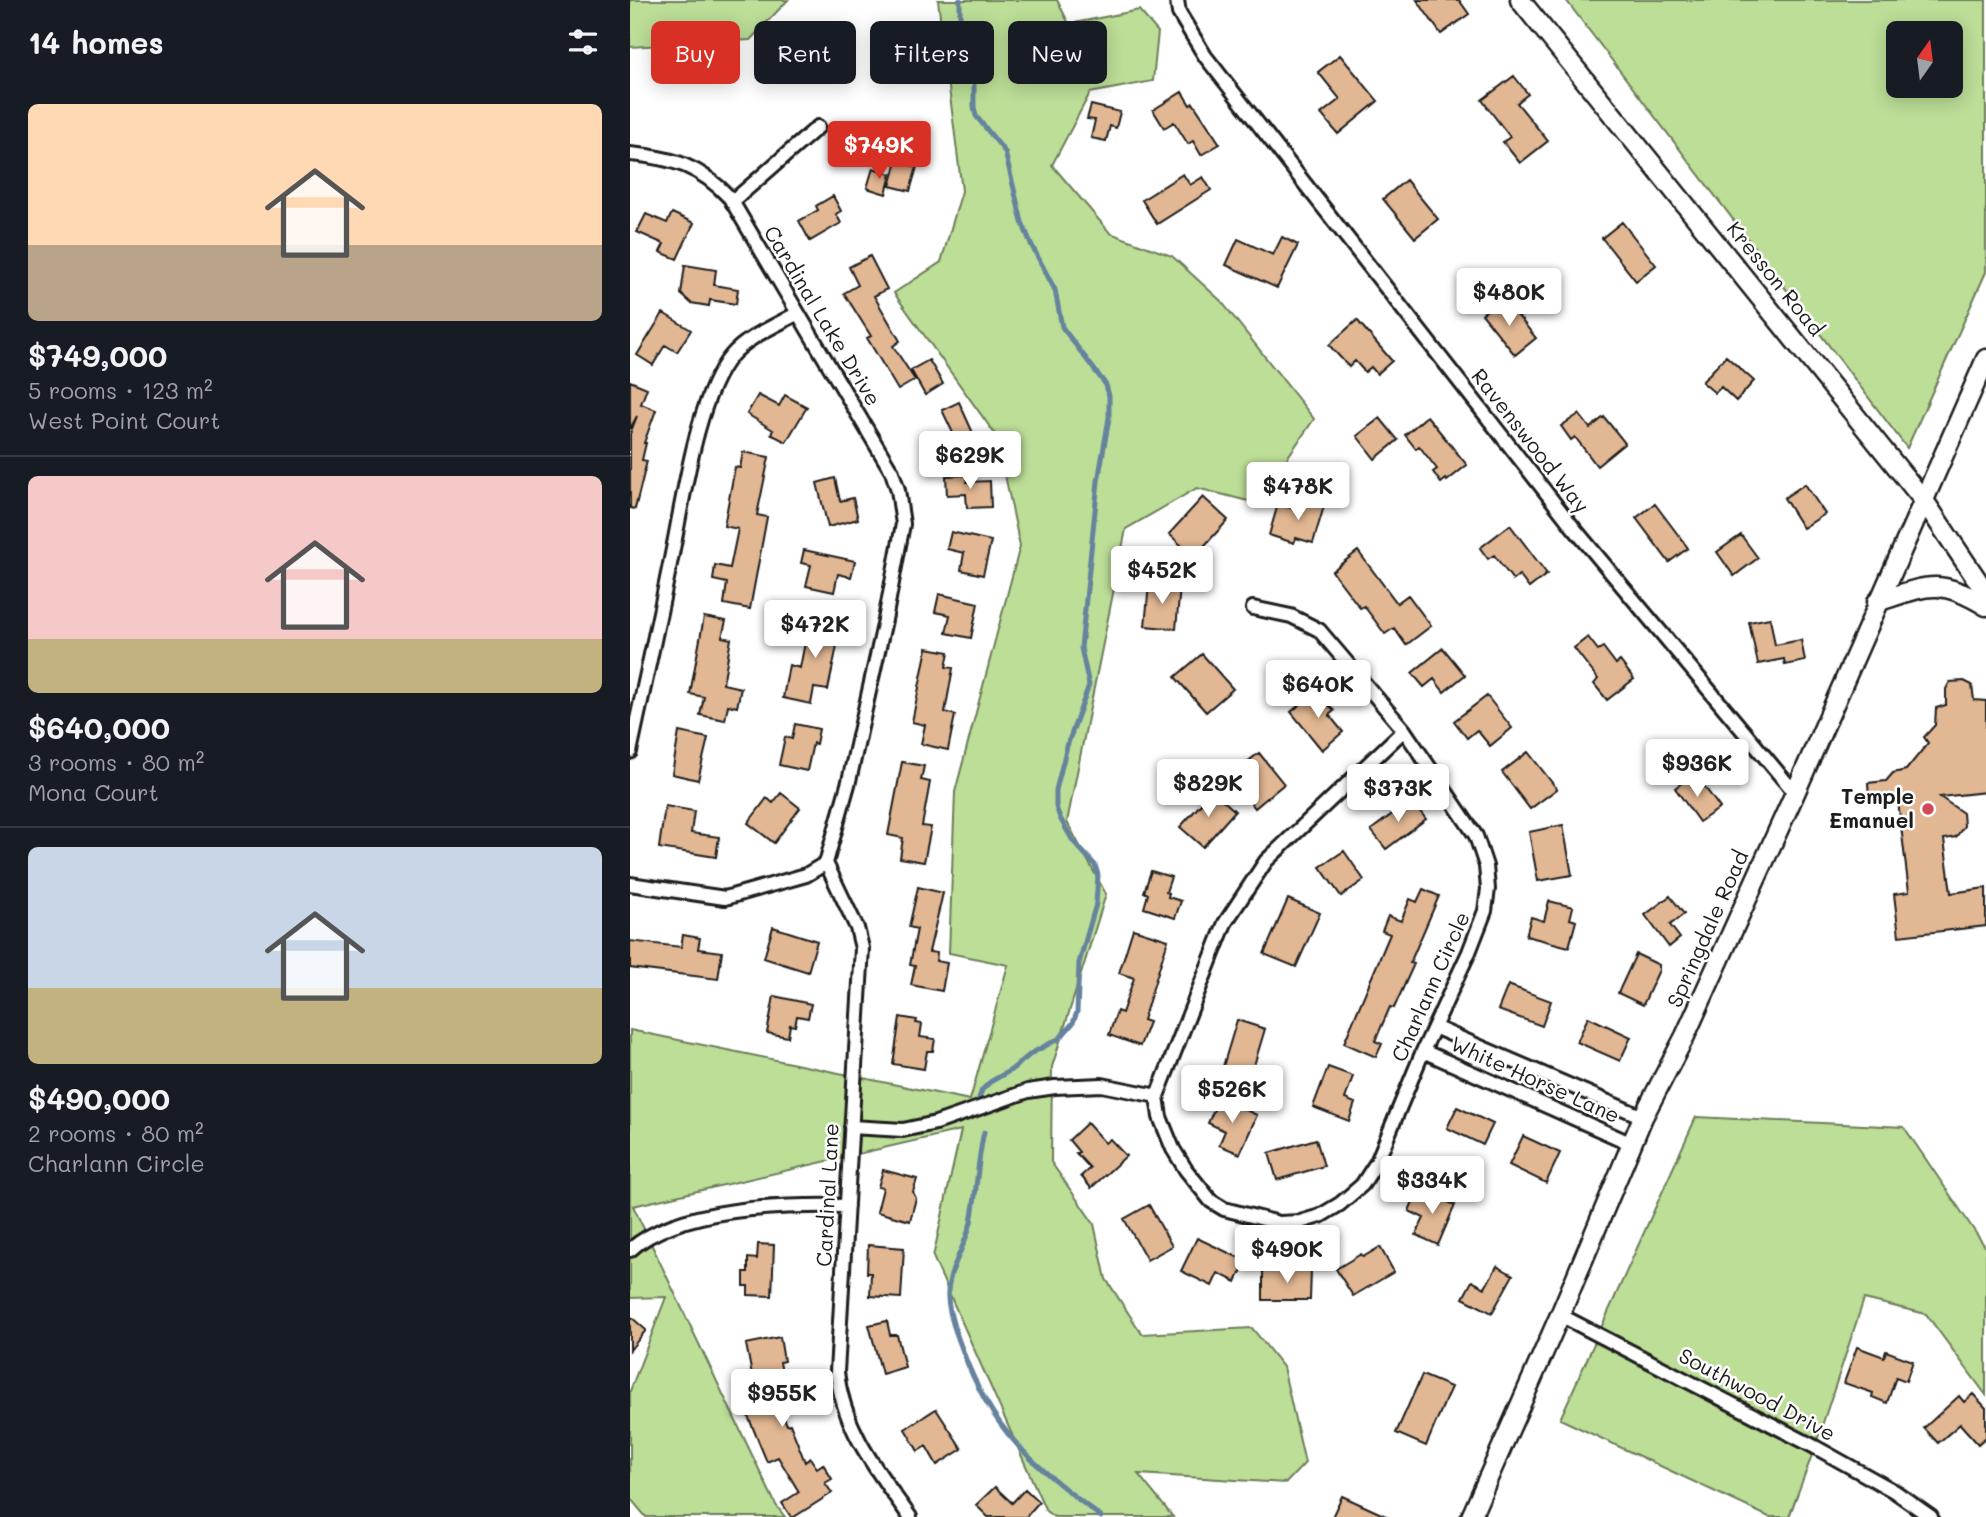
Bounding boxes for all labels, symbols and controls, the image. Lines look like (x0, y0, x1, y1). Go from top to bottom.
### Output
chip: Buy (651, 21, 740, 84)
chip: Rent (754, 21, 856, 84)
chip: Filters (870, 21, 994, 84)
chip: New (1008, 21, 1107, 84)
north arrow (1886, 21, 1964, 98)
map controls (1886, 21, 1963, 98)
text: 14 homes (28, 22, 164, 62)
icon: filters (564, 23, 602, 61)
pin: $749K (830, 122, 928, 181)
text: $749K (844, 129, 914, 159)
icon: home (252, 150, 378, 276)
street label: Kresson Road (1722, 215, 1831, 341)
street label: Cardinal Lake Drive (759, 220, 888, 410)
pin: $480K (1460, 268, 1558, 328)
text: $480K (1473, 276, 1545, 306)
text: $749,000 (28, 335, 167, 375)
street label: Ravenswood Way (1466, 362, 1596, 518)
text: 5 rooms · 123 m² (28, 375, 213, 405)
text: West Point Court (28, 405, 220, 435)
pin: $629K (921, 432, 1019, 491)
text: $629K (935, 439, 1005, 469)
pin: $478K (1249, 462, 1347, 522)
text: $478K (1262, 470, 1334, 500)
icon: home (252, 522, 378, 648)
pin: $452K (1113, 546, 1211, 606)
text: $452K (1127, 554, 1197, 584)
pin: $472K (766, 600, 864, 660)
text: $472K (780, 608, 850, 638)
pin: $640K (1269, 660, 1367, 720)
text: $640K (1282, 668, 1354, 698)
text: $640,000 (28, 707, 170, 747)
pin: $936K (1648, 740, 1746, 799)
text: 3 rooms · 80 m² (28, 747, 204, 777)
text: $936K (1662, 747, 1732, 777)
pin: $829K (1159, 760, 1257, 819)
pin: $373K (1349, 764, 1447, 824)
text: $829K (1173, 767, 1243, 797)
text: $373K (1363, 772, 1433, 802)
text: Mona Court (28, 777, 159, 807)
place label: Temple Emanuel (1829, 782, 1914, 833)
marker: Temple Emanuel (1920, 801, 1936, 817)
street label: Springdale Road (1660, 846, 1753, 1011)
icon: home (252, 893, 378, 1019)
street label: Charlann Circle (1384, 907, 1475, 1066)
street label: White Horse Lane (1447, 1029, 1624, 1128)
pin: $526K (1183, 1066, 1281, 1125)
text: $526K (1197, 1073, 1267, 1103)
text: $490,000 (28, 1078, 170, 1118)
text: 2 rooms · 80 m² (28, 1118, 204, 1148)
street label: Cardinal Lane (809, 1122, 844, 1267)
text: Charlann Circle (28, 1148, 205, 1178)
pin: $334K (1383, 1156, 1481, 1216)
text: $334K (1396, 1164, 1468, 1194)
pin: $490K (1238, 1226, 1336, 1285)
text: $490K (1251, 1233, 1323, 1263)
street label: Southwood Drive (1675, 1341, 1841, 1446)
pin: $955K (733, 1370, 831, 1429)
text: $955K (747, 1377, 817, 1407)

